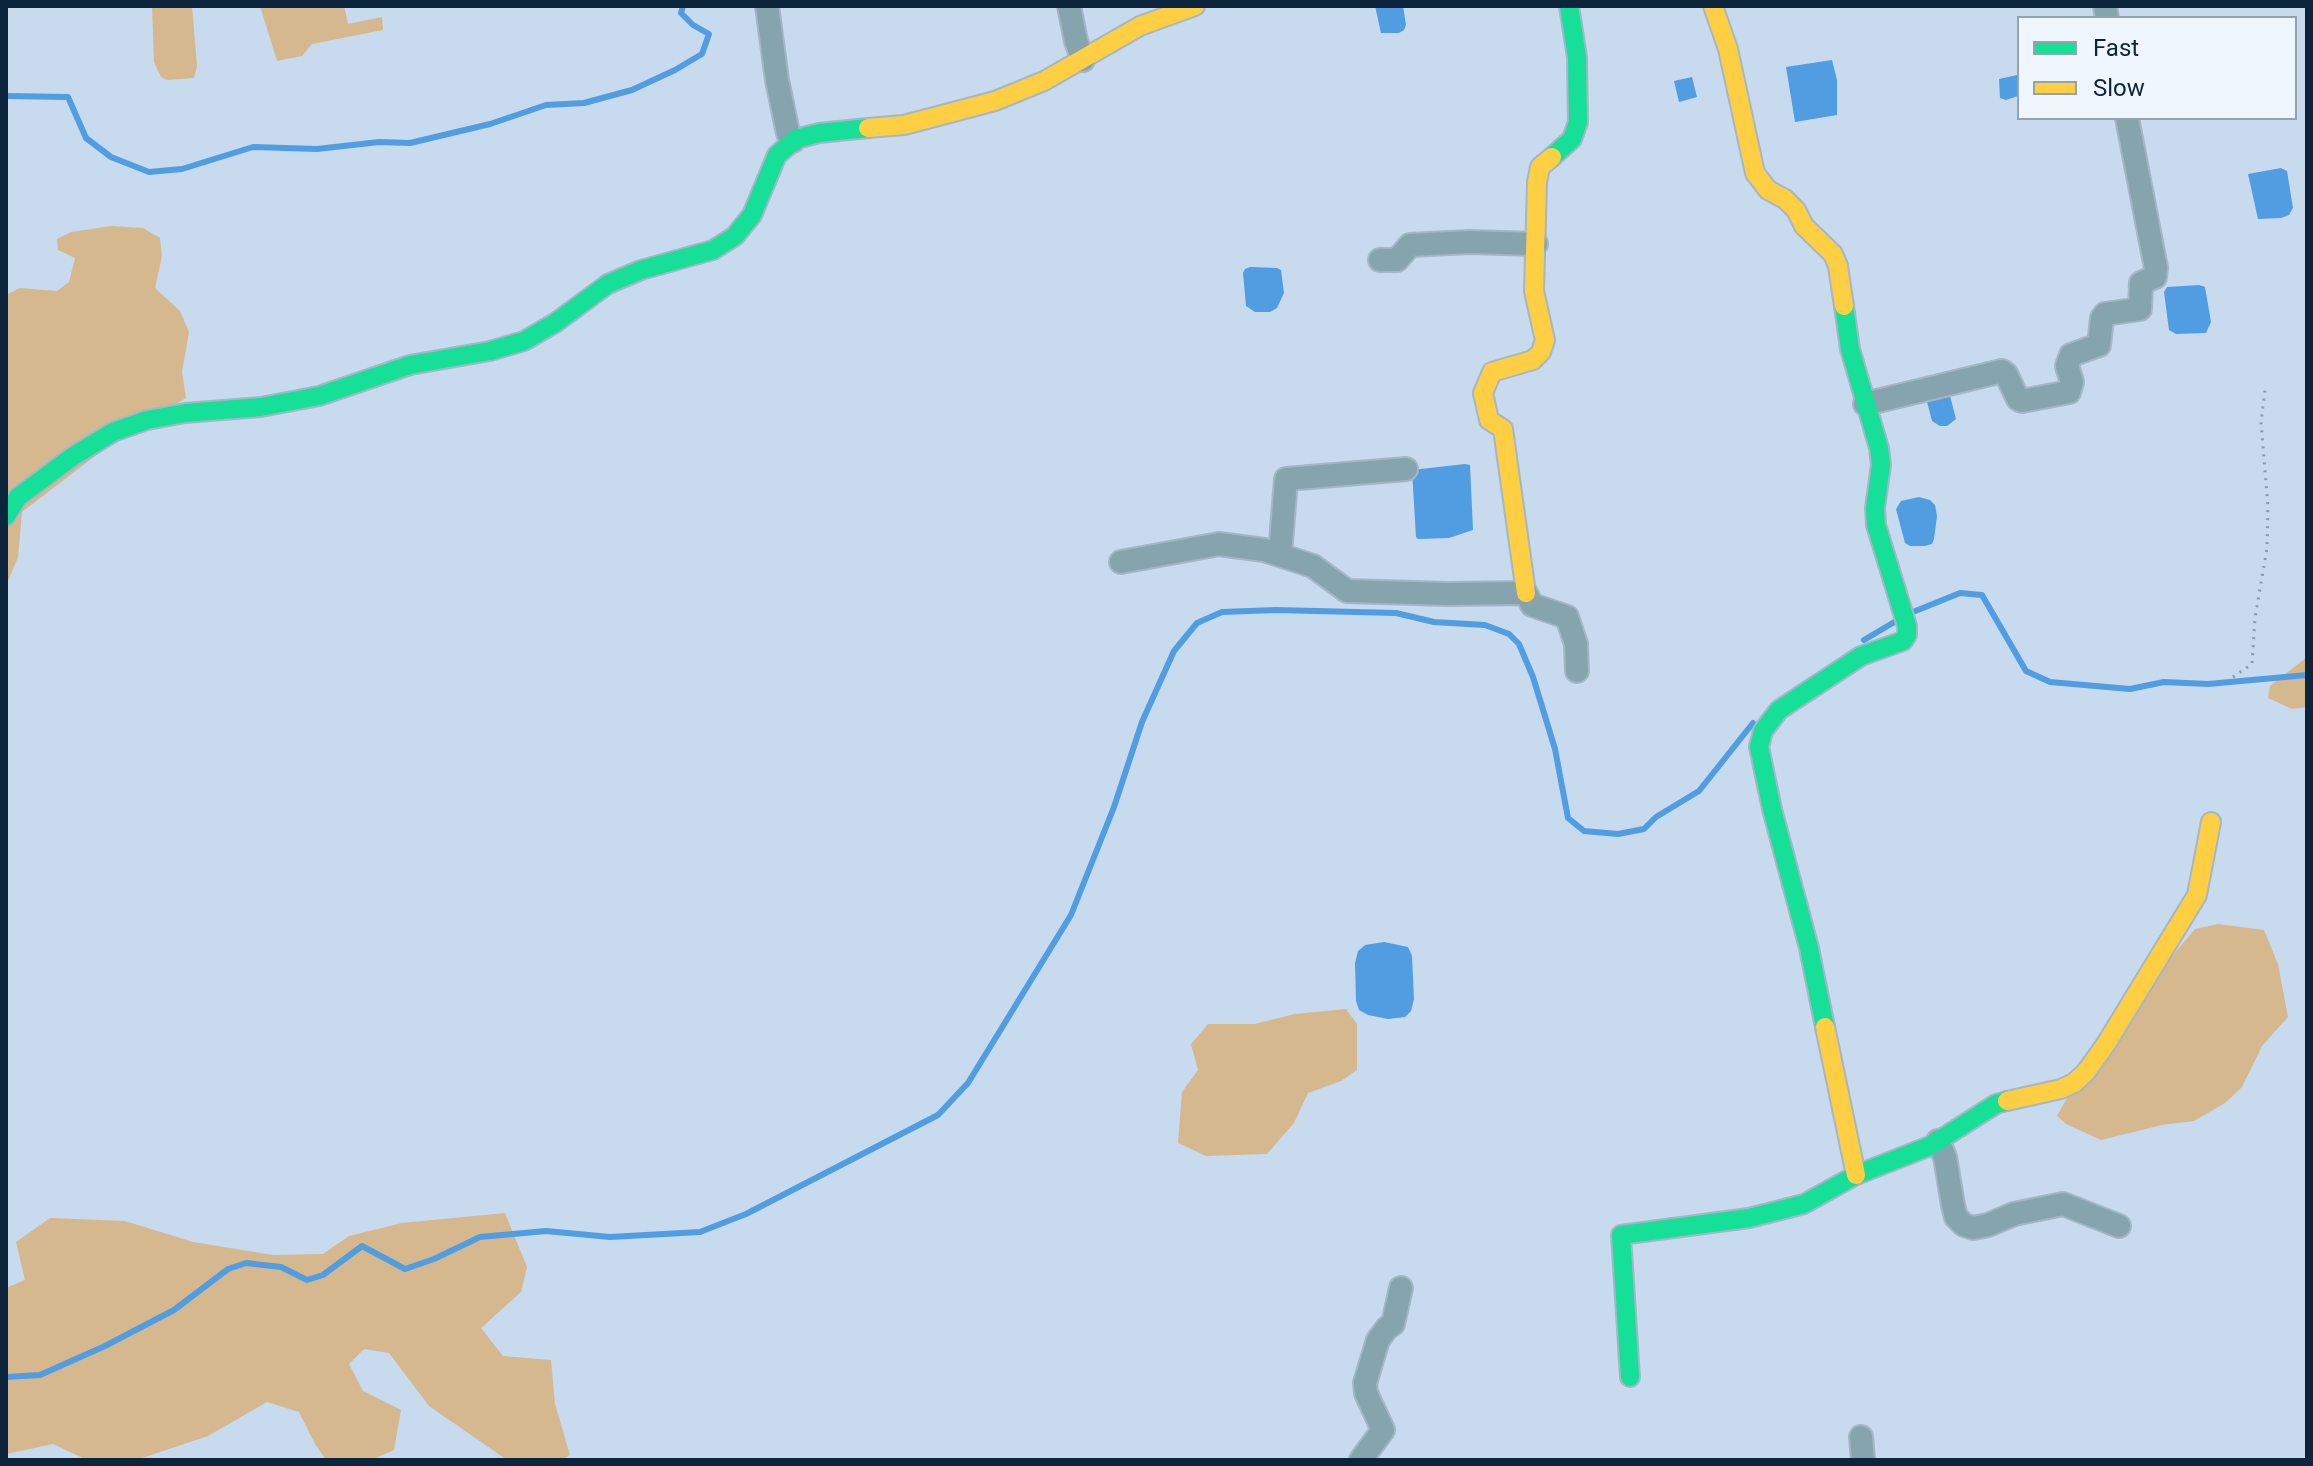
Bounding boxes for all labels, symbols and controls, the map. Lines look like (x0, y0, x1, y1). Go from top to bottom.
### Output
legend (2017, 16, 2297, 120)
text: Fast (2093, 34, 2139, 62)
text: Slow (2093, 74, 2145, 102)

